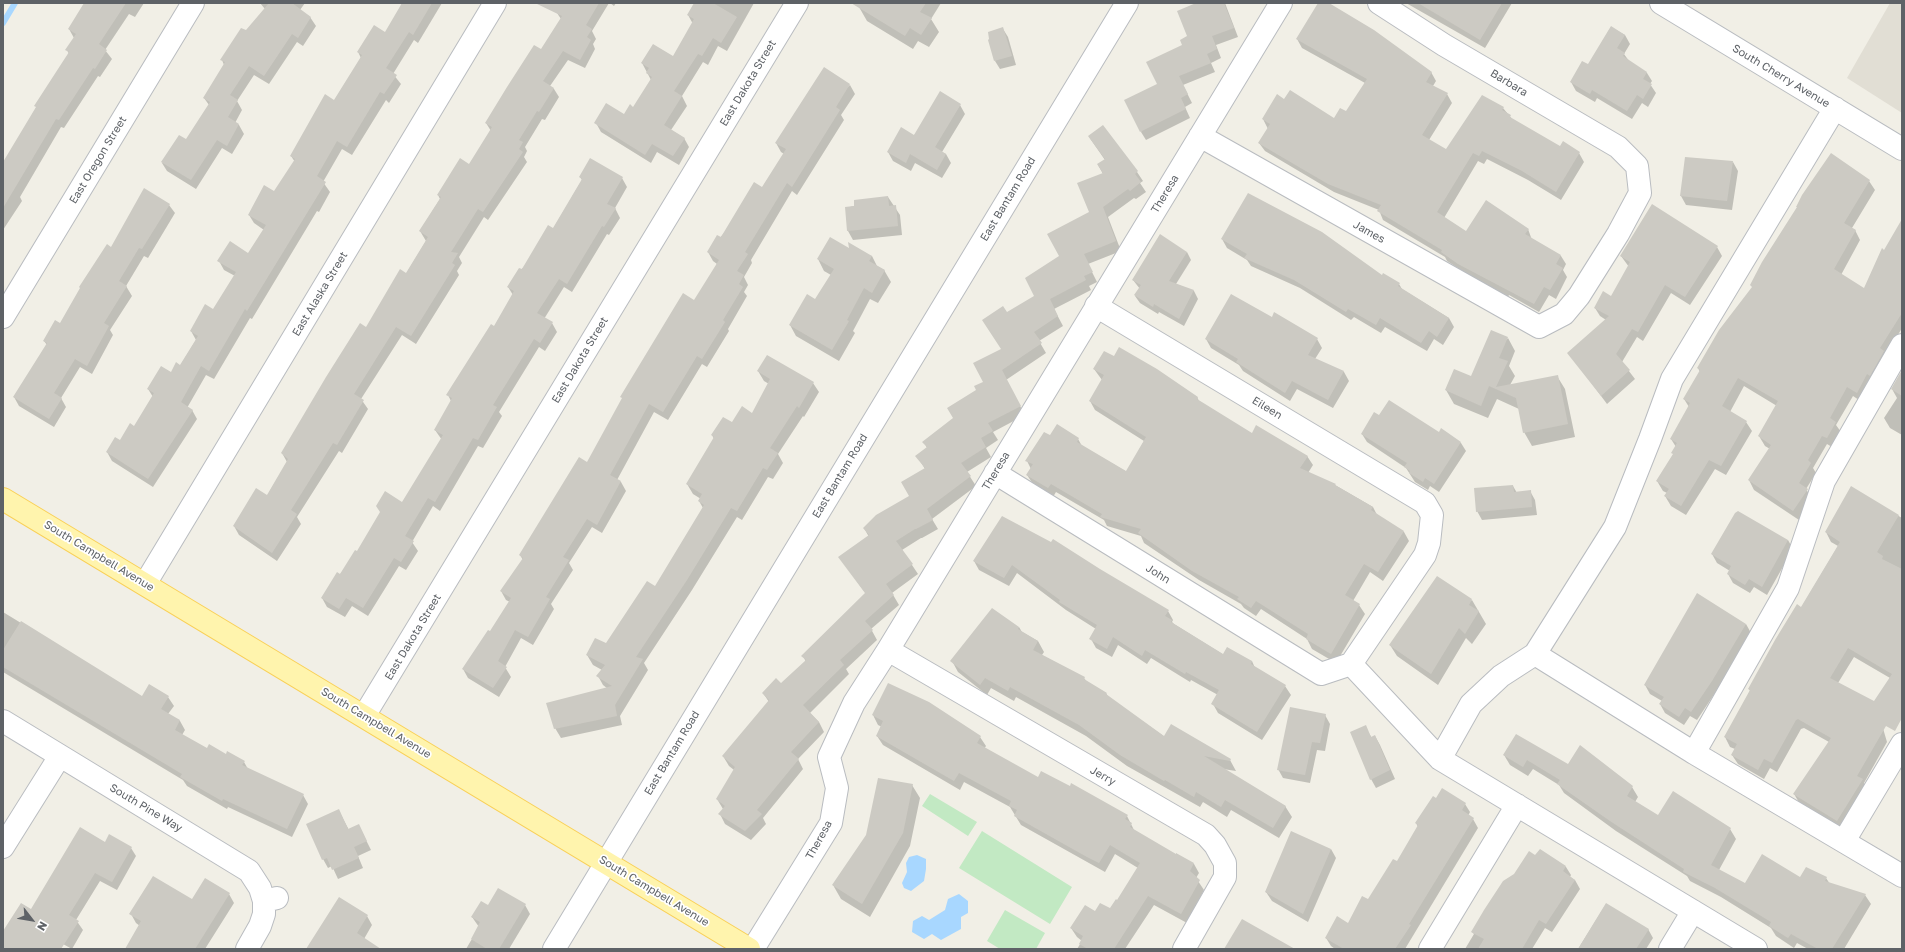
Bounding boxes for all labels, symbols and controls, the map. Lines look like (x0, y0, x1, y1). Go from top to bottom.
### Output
street label: East Dakota Street (717, 38, 779, 128)
street label: South Cherry Avenue (1730, 42, 1832, 110)
street label: Barbara (1488, 67, 1530, 99)
street label: East Oregon Street (67, 114, 129, 206)
street label: East Bantam Road (978, 154, 1038, 244)
street label: Theresa (1148, 172, 1182, 216)
street label: James (1351, 218, 1387, 246)
street label: East Alaska Street (290, 249, 350, 339)
street label: East Dakota Street (549, 315, 611, 405)
street label: Eileen (1250, 394, 1284, 422)
street label: East Bantam Road (810, 431, 870, 521)
street label: Theresa (979, 449, 1013, 493)
street label: South Campbell Avenue (42, 518, 156, 594)
street label: John (1143, 561, 1173, 587)
street label: East Dakota Street (382, 592, 444, 682)
street label: South Campbell Avenue (319, 685, 433, 761)
street label: East Bantam Road (642, 708, 702, 798)
street label: Jerry (1088, 763, 1118, 789)
street label: South Pine Way (107, 781, 185, 835)
street label: Theresa (803, 818, 835, 862)
street label: South Campbell Avenue (597, 853, 711, 929)
north arrow (12, 900, 52, 940)
text: N (35, 920, 50, 933)

